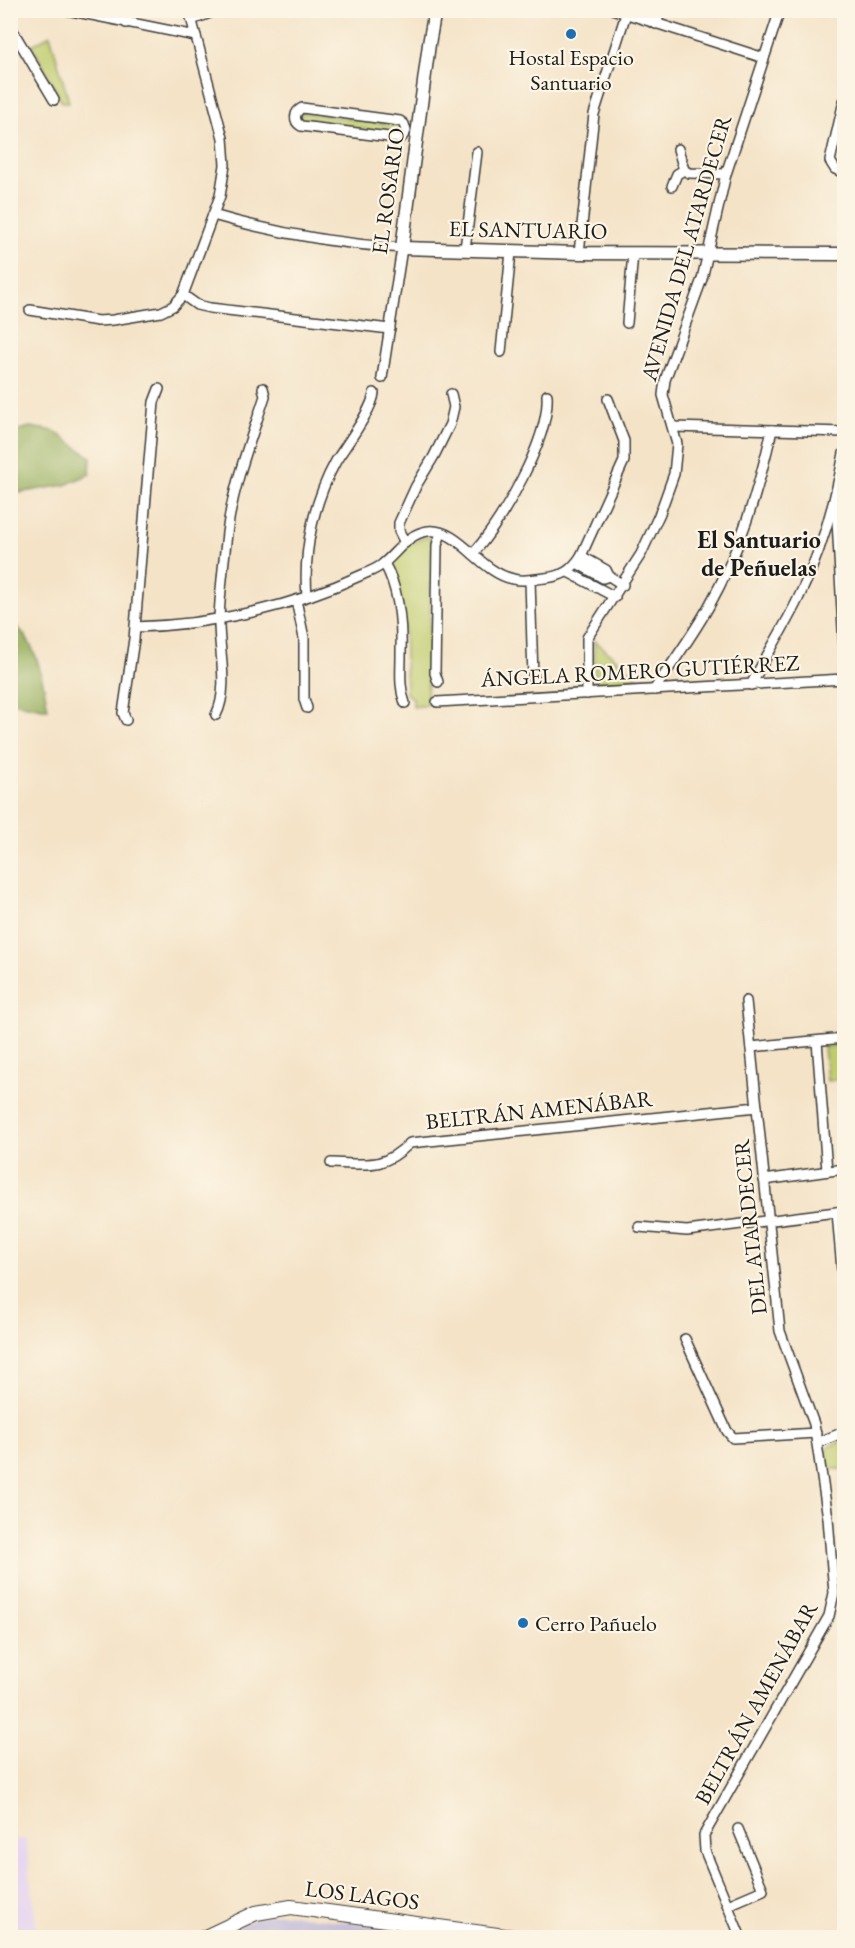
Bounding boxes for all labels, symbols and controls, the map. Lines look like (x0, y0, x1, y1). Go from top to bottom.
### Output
marker: Hostal Espacio Santuario (564, 27, 578, 41)
place label: Hostal Espacio Santuario (508, 43, 634, 97)
street label: AVENIDA DEL ATARDECER (634, 111, 738, 385)
street label: EL ROSARIO (365, 126, 411, 256)
street label: EL SANTUARIO (448, 214, 608, 246)
district label: El Santuario de Peñuelas (697, 524, 821, 583)
street label: ÁNGELA ROMERO GUTIÉRREZ (479, 648, 800, 694)
street label: BELTRÁN AMENÁBAR (424, 1084, 654, 1136)
street label: DEL ATARDECER (726, 1138, 774, 1316)
street label: BELTRÁN AMENÁBAR (688, 1596, 824, 1810)
place label: Cerro Pañuelo (535, 1609, 657, 1638)
marker: Cerro Pañuelo (516, 1616, 530, 1630)
street label: LOS LAGOS (303, 1874, 421, 1916)

